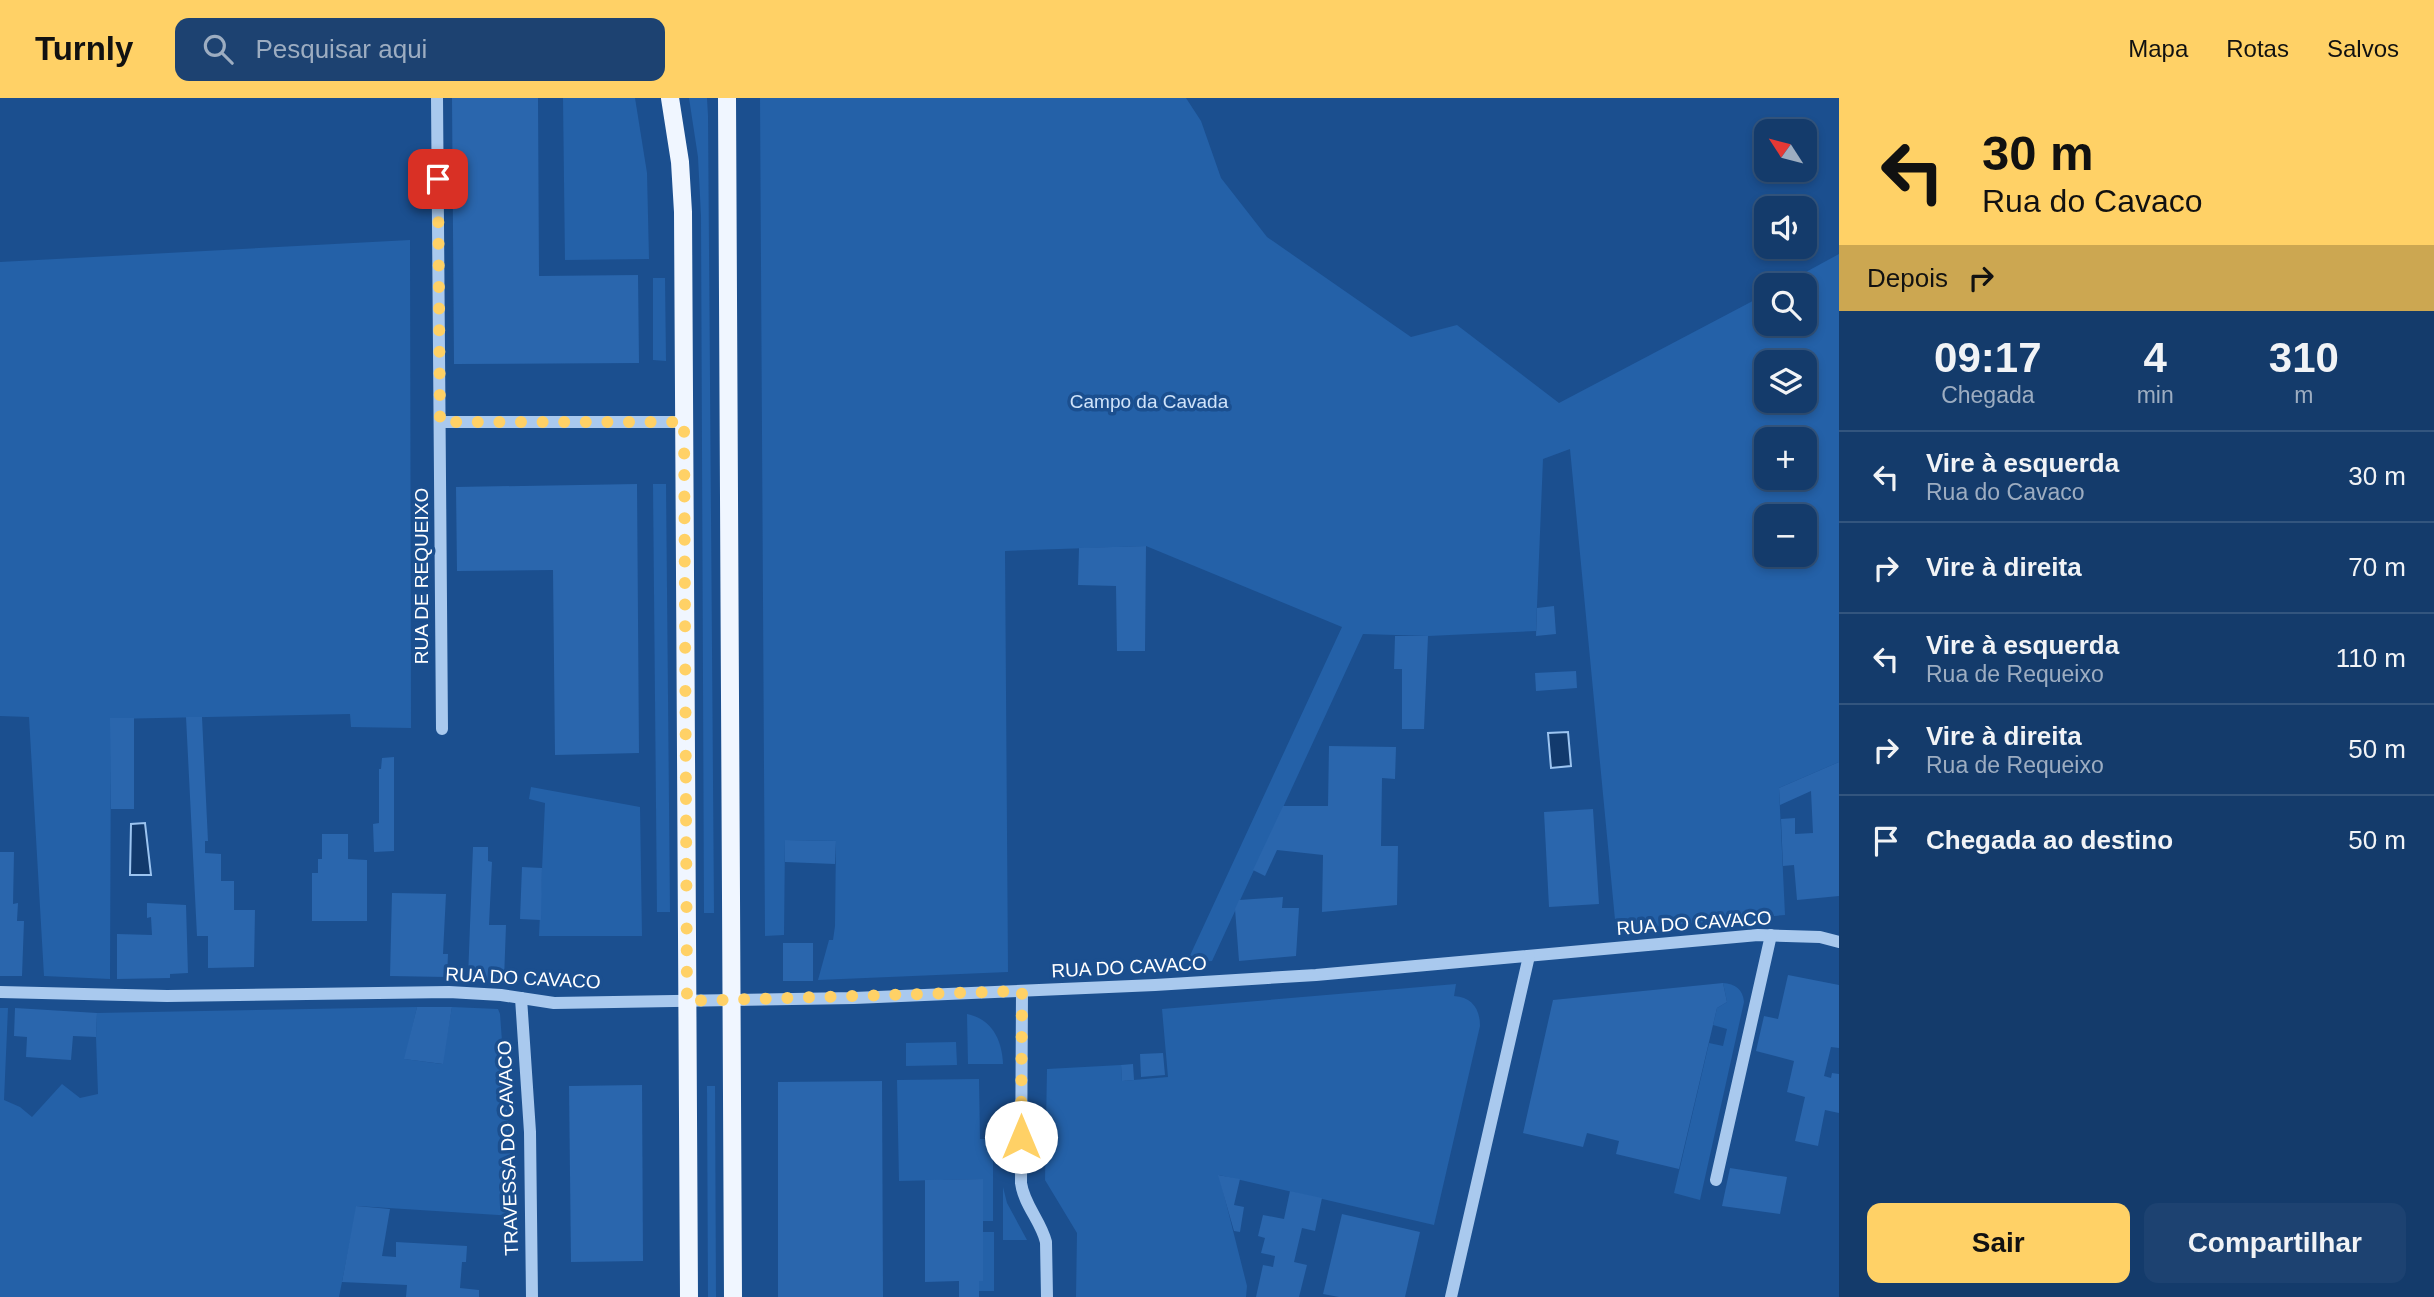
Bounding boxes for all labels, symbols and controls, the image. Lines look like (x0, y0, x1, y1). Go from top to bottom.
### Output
search box (175, 18, 665, 81)
text: Turnly (35, 30, 133, 67)
icon: search (199, 30, 237, 68)
text: Pesquisar aqui (255, 34, 427, 64)
text: Mapa (2128, 35, 2188, 62)
text: Rotas (2226, 35, 2289, 62)
text: Salvos (2327, 35, 2399, 62)
north arrow (1754, 119, 1816, 182)
map controls (1754, 119, 1817, 567)
icon: left (1867, 126, 1958, 217)
text: 30 m (1982, 126, 2094, 180)
pin (408, 149, 468, 209)
icon: arrive (419, 160, 457, 198)
text: Rua do Cavaco (1982, 183, 2203, 219)
button: sound (1754, 196, 1817, 259)
icon: right (1962, 259, 2000, 297)
text: Depois (1867, 263, 1948, 293)
button: search (1754, 273, 1817, 336)
text: 09:17 (1934, 334, 2042, 381)
text: 4 (2143, 334, 2167, 381)
text: 310 (2269, 334, 2339, 381)
button: layers (1754, 350, 1817, 413)
text: Chegada (1941, 382, 2035, 408)
text: min (2137, 382, 2174, 408)
text: m (2294, 382, 2313, 408)
park label: Campo da Cavada (1070, 391, 1229, 412)
button: + (1754, 427, 1817, 490)
text: Vire à esquerda (1926, 448, 2119, 478)
icon: left (1867, 458, 1905, 496)
text: 30 m (2348, 461, 2406, 491)
text: Rua do Cavaco (1926, 479, 2085, 505)
street label: RUA DE REQUEIXO (411, 488, 432, 664)
button: − (1754, 504, 1817, 567)
icon: right (1867, 549, 1905, 587)
text: Vire à direita (1926, 552, 2082, 582)
text: 70 m (2348, 552, 2406, 582)
text: Vire à esquerda (1926, 630, 2119, 660)
icon: left (1867, 640, 1905, 678)
text: 110 m (2336, 643, 2406, 673)
text: Rua de Requeixo (1926, 661, 2104, 687)
text: Vire à direita (1926, 721, 2082, 751)
icon: right (1867, 731, 1905, 769)
text: 50 m (2348, 734, 2406, 764)
text: Rua de Requeixo (1926, 752, 2104, 778)
icon: arrive (1867, 822, 1905, 860)
text: Chegada ao destino (1926, 825, 2173, 855)
text: 50 m (2348, 825, 2406, 855)
street label: RUA DO CAVACO (1616, 907, 1772, 939)
street label: RUA DO CAVACO (1051, 952, 1207, 982)
street label: RUA DO CAVACO (445, 963, 601, 993)
street label: TRAVESSA DO CAVACO (494, 1040, 522, 1256)
position arrow (984, 1100, 1058, 1174)
button: Sair (1867, 1203, 2130, 1283)
button: Compartilhar (2144, 1203, 2406, 1283)

